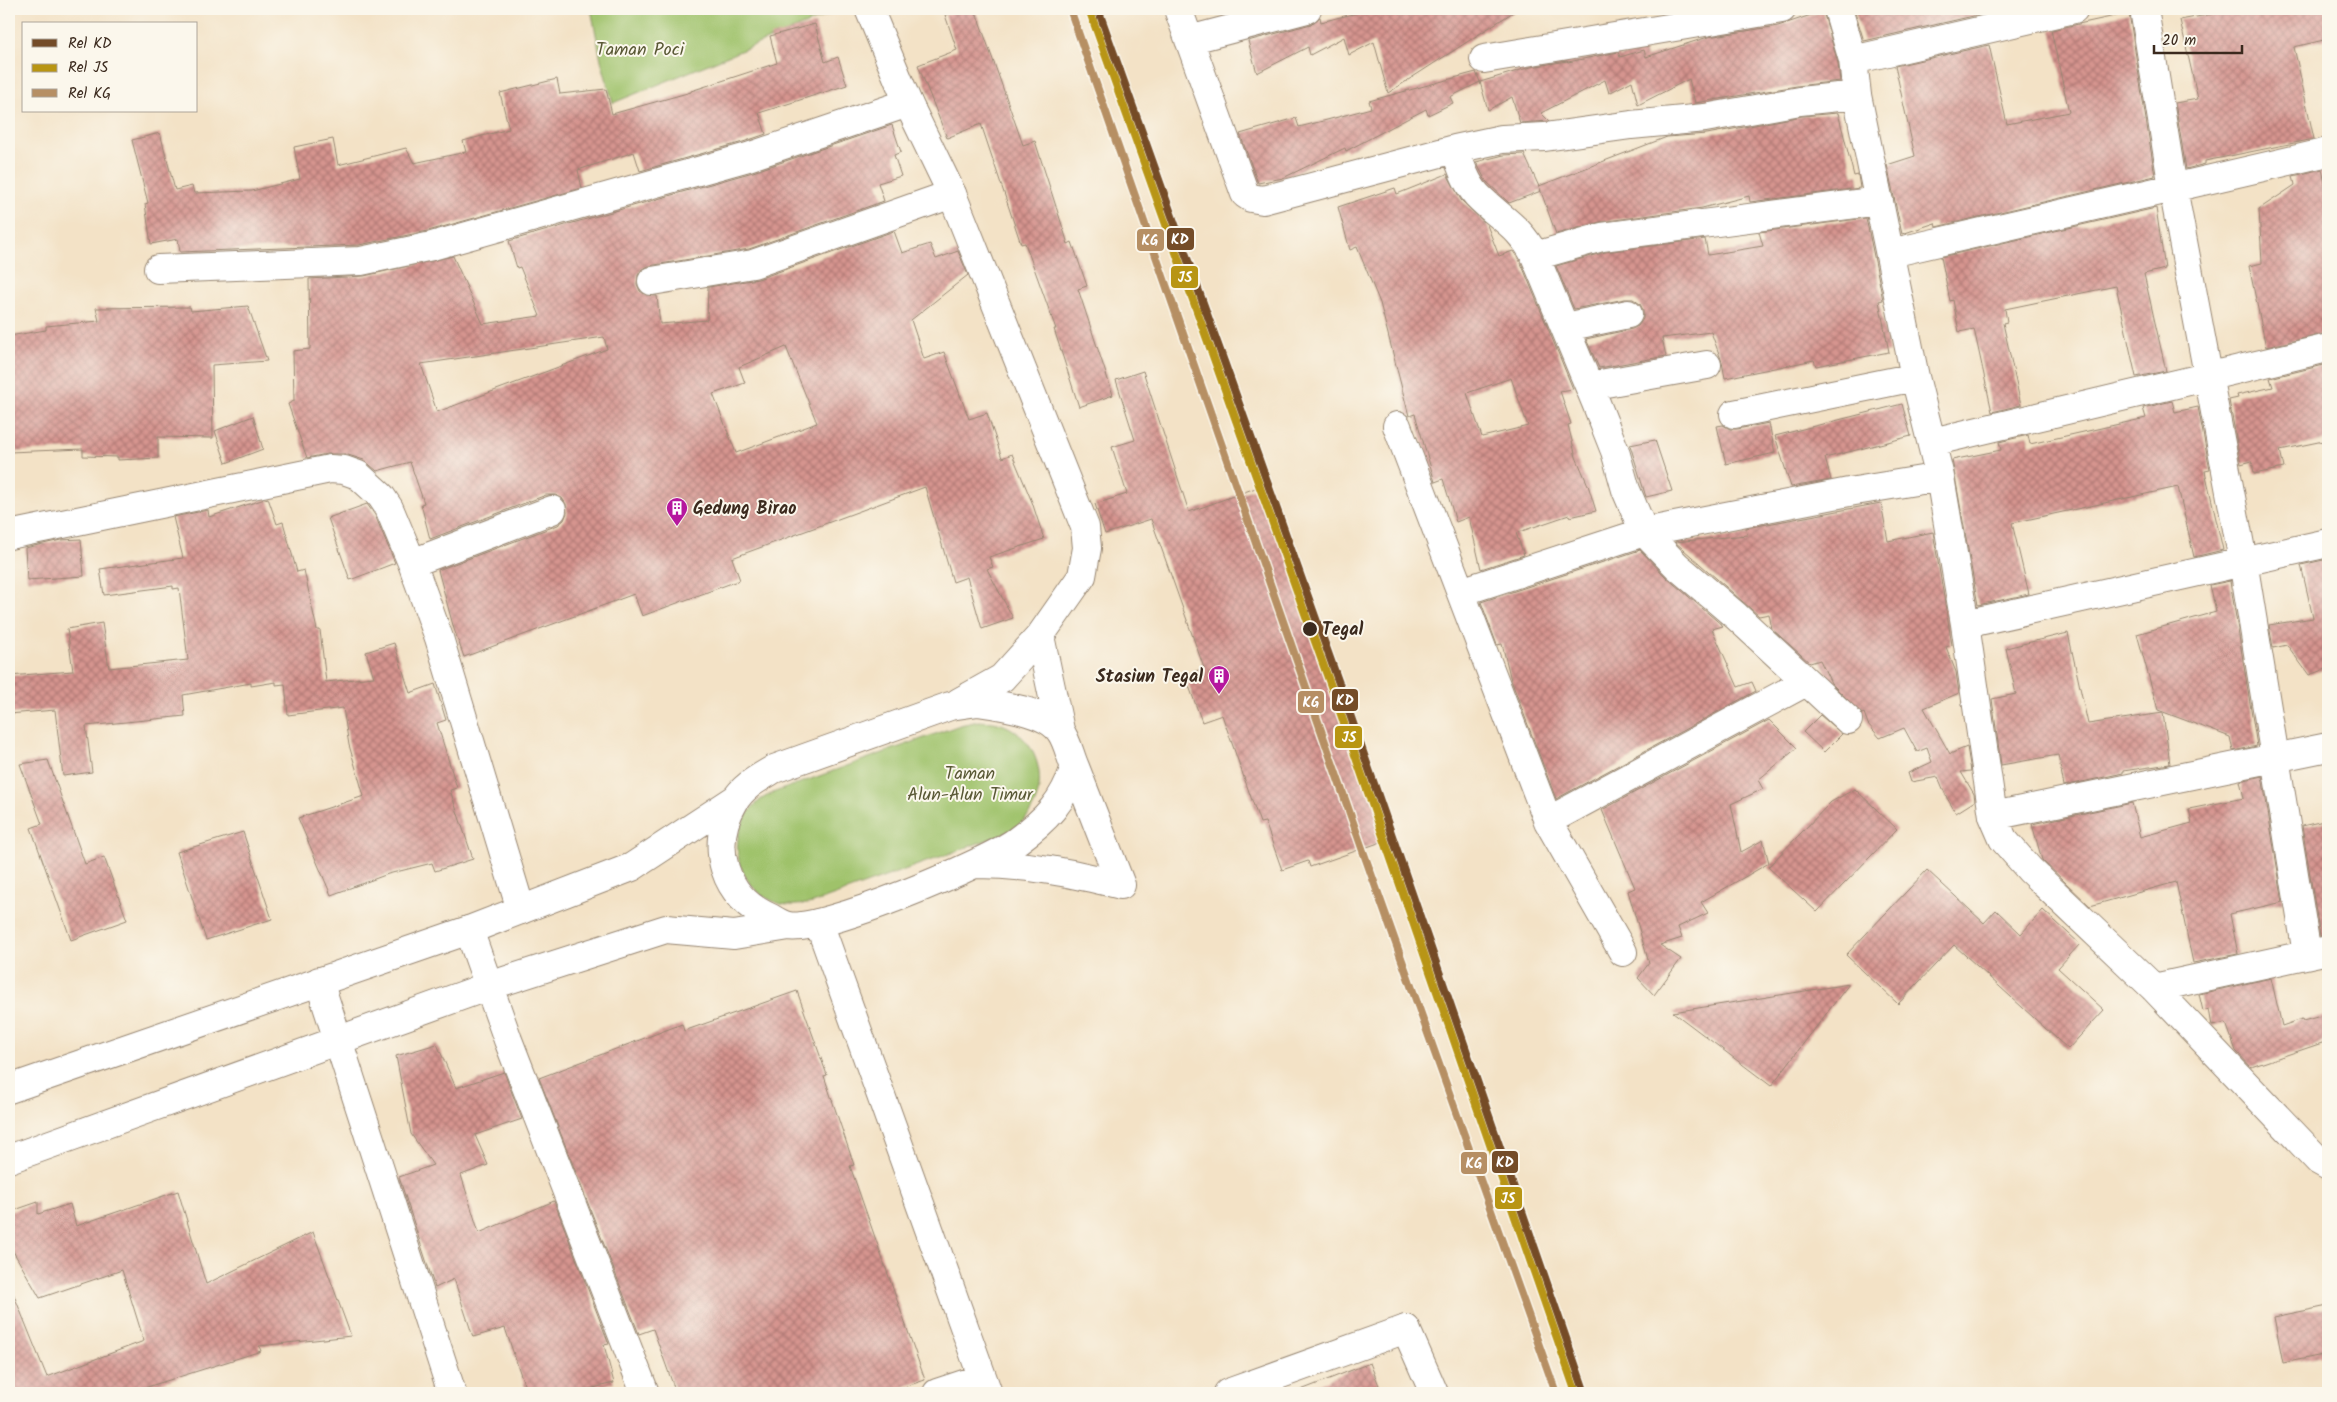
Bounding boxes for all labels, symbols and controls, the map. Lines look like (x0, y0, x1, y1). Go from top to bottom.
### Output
legend (22, 22, 198, 112)
scale bar (2154, 22, 2242, 54)
text: 20 m (2162, 29, 2196, 53)
text: Rel KD (68, 32, 112, 56)
park label: Taman Poci (596, 36, 685, 65)
text: Rel JS (68, 56, 108, 80)
text: Rel KG (68, 82, 111, 106)
line badge: KD (1166, 227, 1195, 251)
line badge: KG (1136, 228, 1165, 252)
text: KD (1171, 229, 1189, 251)
text: KG (1142, 230, 1158, 252)
line badge: JS (1170, 265, 1199, 289)
text: JS (1178, 267, 1193, 289)
place label: Gedung Birao (693, 495, 796, 524)
building icon: Gedung Birao (665, 496, 689, 527)
place label: Tegal (1322, 616, 1363, 645)
marker: Tegal (1301, 620, 1319, 638)
place label: Stasiun Tegal (1096, 663, 1203, 692)
building icon: Stasiun Tegal (1207, 664, 1231, 695)
line badge: KD (1331, 688, 1359, 712)
line badge: KG (1297, 690, 1325, 714)
text: KD (1336, 690, 1354, 712)
text: KG (1303, 692, 1319, 714)
line badge: JS (1334, 725, 1363, 749)
text: JS (1342, 727, 1357, 749)
park label: Taman Alun-Alun Timur (907, 760, 1034, 810)
line badge: KD (1491, 1150, 1519, 1174)
line badge: KG (1460, 1151, 1488, 1175)
text: KD (1496, 1152, 1514, 1174)
text: KG (1466, 1153, 1482, 1175)
line badge: JS (1494, 1186, 1523, 1210)
text: JS (1501, 1188, 1516, 1210)

